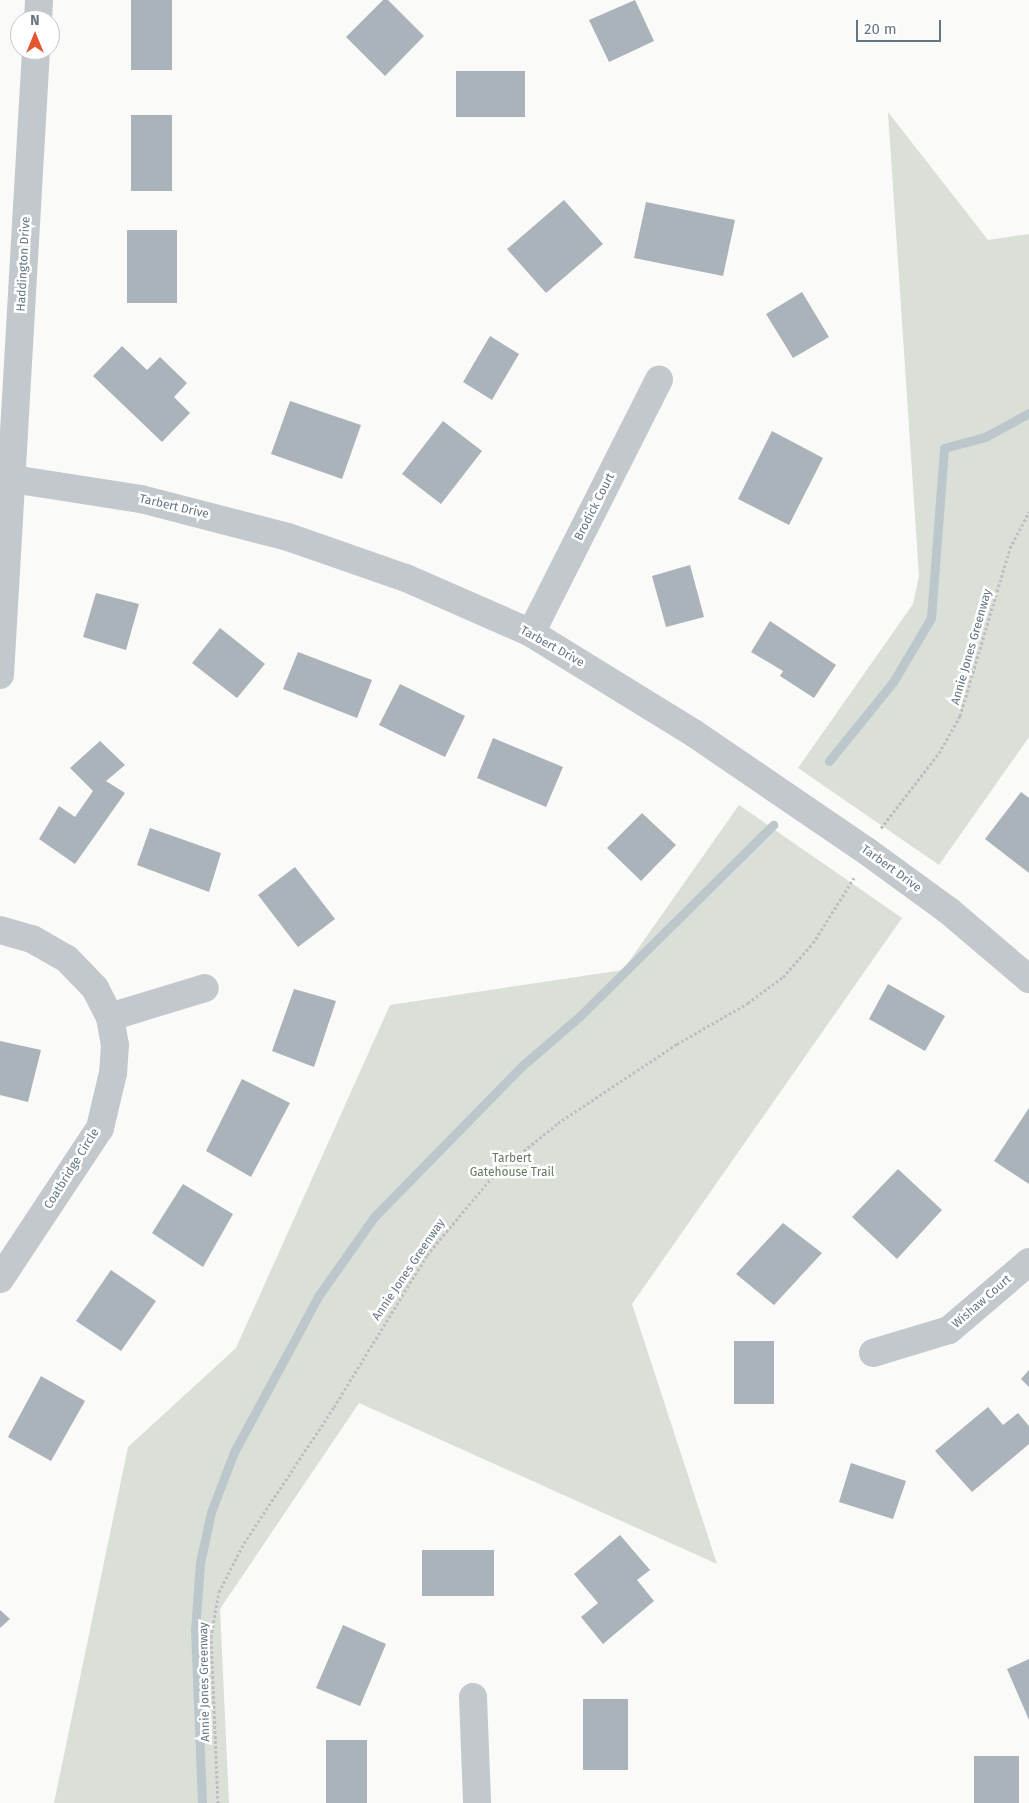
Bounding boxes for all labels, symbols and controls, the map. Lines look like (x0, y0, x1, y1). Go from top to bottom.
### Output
north arrow (10, 10, 60, 60)
scale bar (859, 10, 944, 42)
text: N (30, 12, 40, 29)
text: 20 m (864, 20, 897, 38)
street label: Haddington Drive (14, 216, 34, 312)
street label: Brodick Court (572, 471, 618, 543)
street label: Tarbert Drive (138, 492, 210, 522)
street label: Annie Jones Greenway (949, 587, 995, 707)
street label: Tarbert Drive (518, 624, 586, 670)
street label: Tarbert Drive (858, 842, 924, 896)
street label: Coatbridge Circle (41, 1126, 103, 1212)
park label: Tarbert Gatehouse Trail (470, 1152, 554, 1180)
street label: Annie Jones Greenway (370, 1216, 448, 1324)
street label: Wishaw Court (949, 1272, 1015, 1332)
street label: Annie Jones Greenway (197, 1622, 213, 1742)

